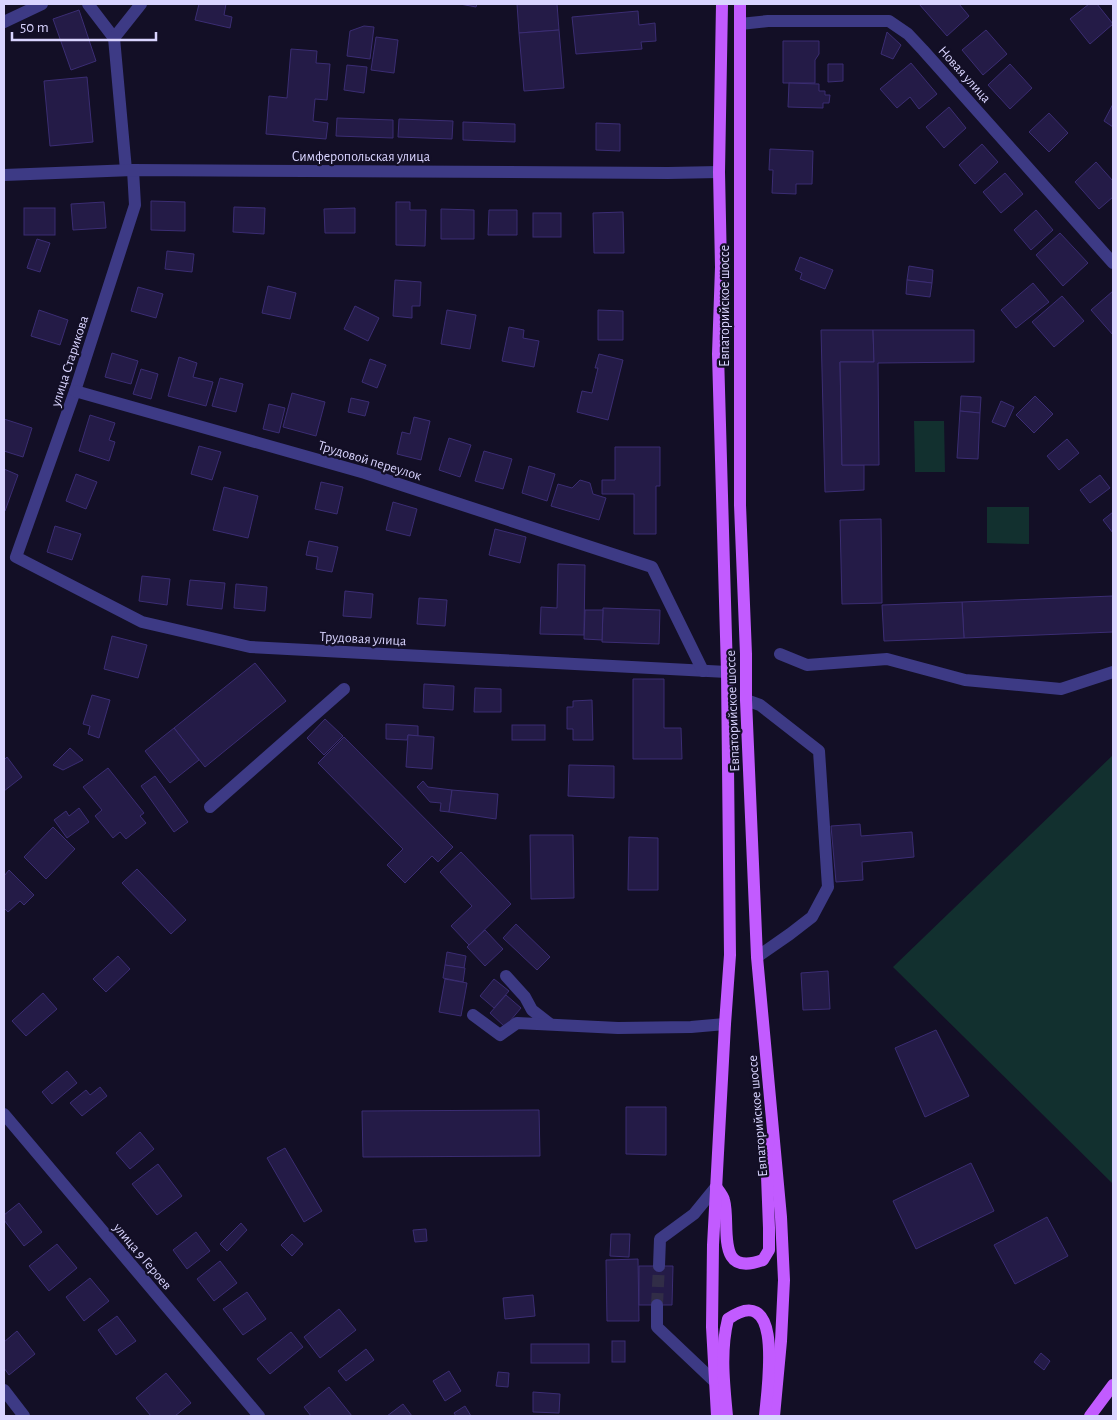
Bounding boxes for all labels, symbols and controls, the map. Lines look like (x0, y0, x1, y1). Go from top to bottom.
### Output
scale bar (12, 10, 156, 42)
text: 50 m (20, 20, 49, 35)
street label: Новая улица (935, 44, 994, 106)
street label: Симферопольская улица (292, 150, 431, 164)
street label: Евпаторийское шоссе (718, 245, 732, 367)
street label: улица Старикова (48, 314, 91, 409)
street label: Трудовой переулок (316, 439, 424, 484)
street label: Трудовая улица (319, 630, 407, 648)
street label: Евпаторийское шоссе (724, 650, 742, 772)
street label: Евпаторийское шоссе (746, 1054, 770, 1177)
street label: улица 9 Героев (110, 1220, 174, 1293)

